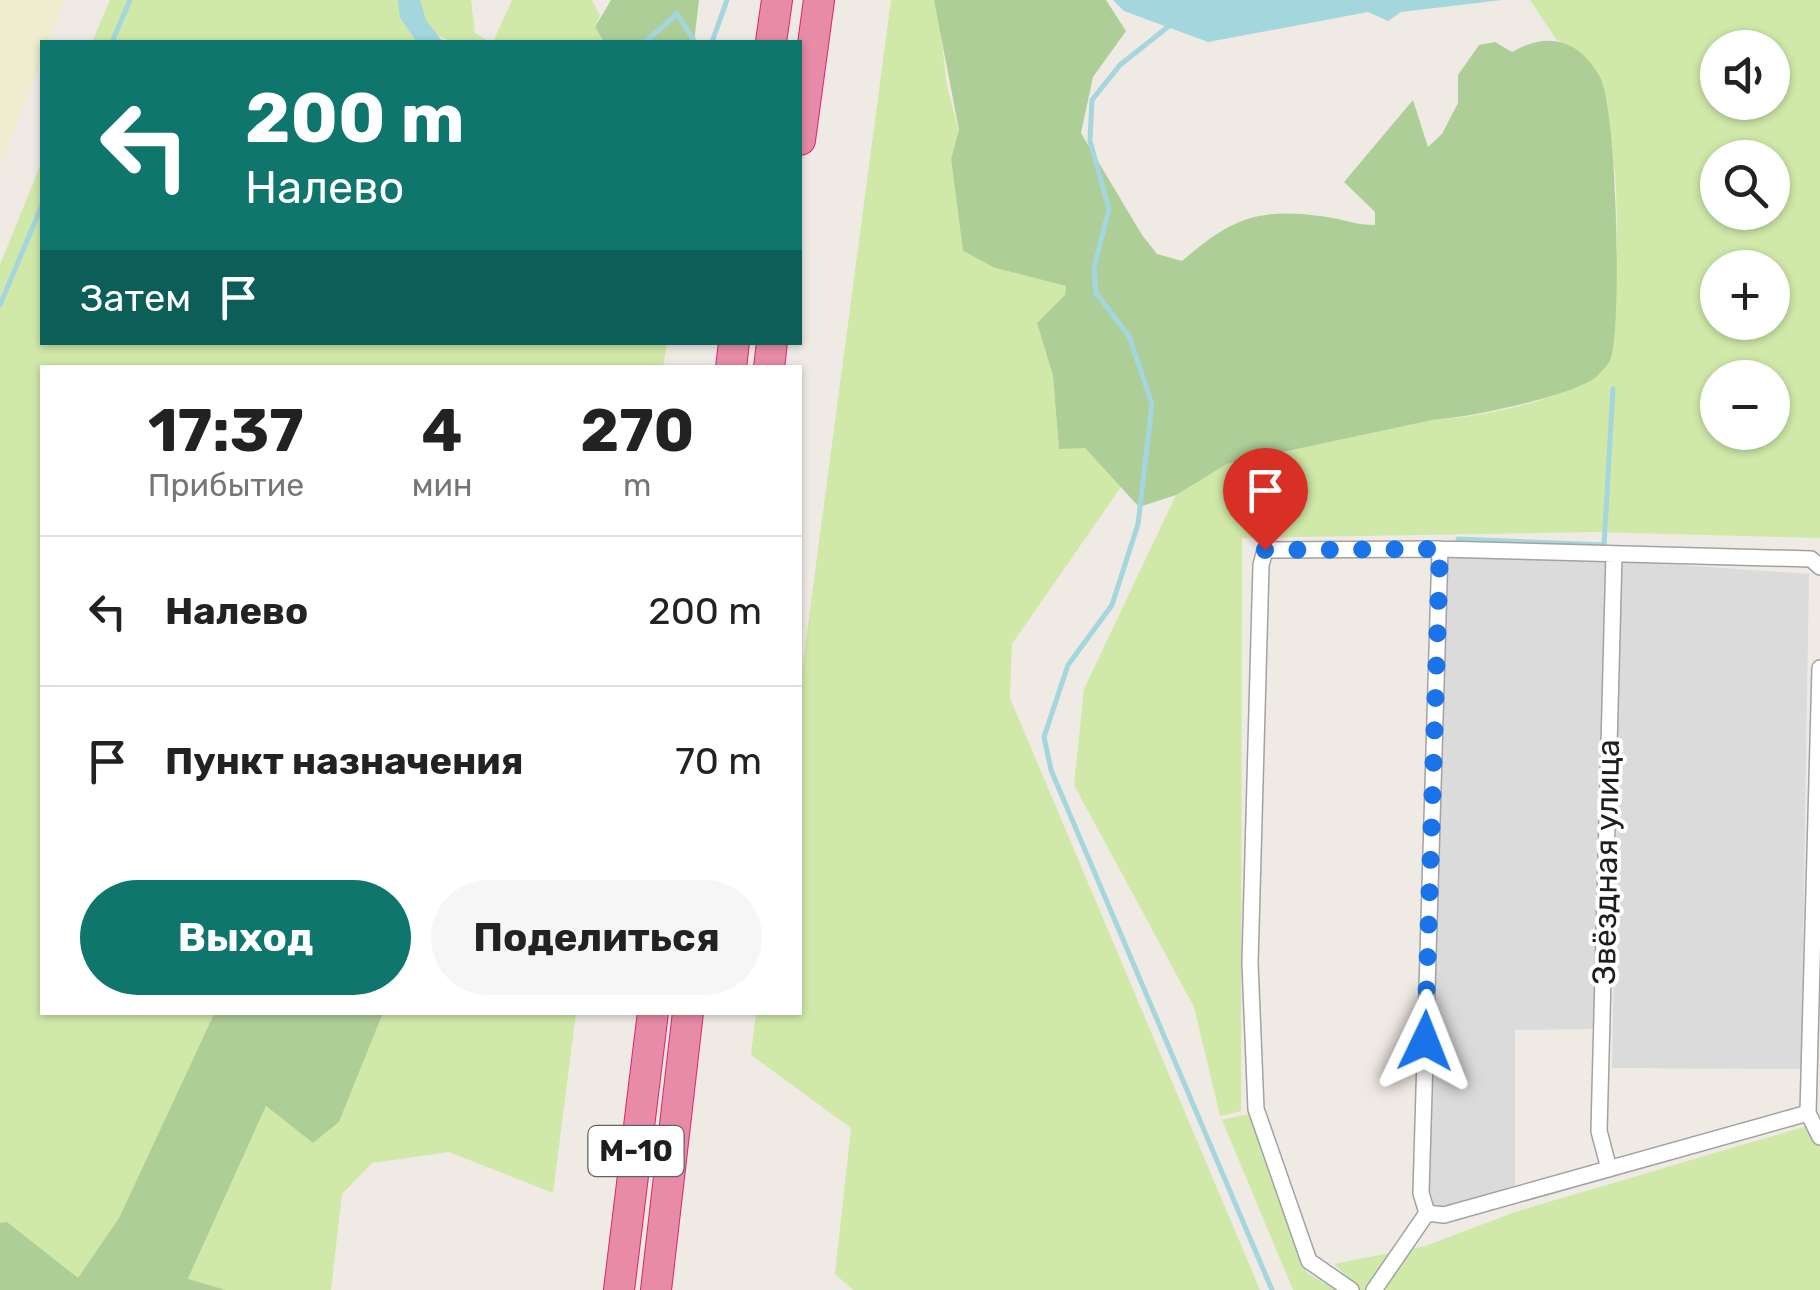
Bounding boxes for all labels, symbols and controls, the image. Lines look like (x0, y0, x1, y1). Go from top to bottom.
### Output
map controls (1700, 30, 1790, 450)
button: sound (1700, 30, 1790, 120)
text: 200 m (245, 77, 465, 160)
icon: left (80, 80, 210, 210)
button: search (1700, 140, 1790, 230)
text: Налево (245, 161, 404, 214)
button: + (1700, 250, 1790, 340)
icon: arrive (211, 270, 266, 325)
text: Затем (80, 275, 191, 321)
button: − (1700, 360, 1790, 450)
text: 17:37 (148, 395, 304, 466)
text: 4 (422, 395, 463, 466)
text: 270 (580, 395, 694, 466)
pin (1223, 448, 1308, 551)
icon: arrive (1238, 463, 1293, 518)
text: Прибытие (148, 466, 304, 504)
text: мин (412, 466, 473, 504)
text: m (623, 466, 651, 504)
icon: left (80, 584, 135, 639)
text: Налево (165, 588, 308, 634)
text: 200 m (648, 588, 762, 634)
icon: arrive (80, 734, 135, 789)
text: Пункт назначения (165, 738, 524, 784)
text: 70 m (675, 738, 762, 784)
street label: Звёздная улица (1585, 739, 1627, 985)
button: Выход (80, 880, 411, 995)
button: Поделиться (431, 880, 762, 995)
position arrow (1373, 989, 1477, 1093)
road number: М-10 (588, 1126, 684, 1176)

